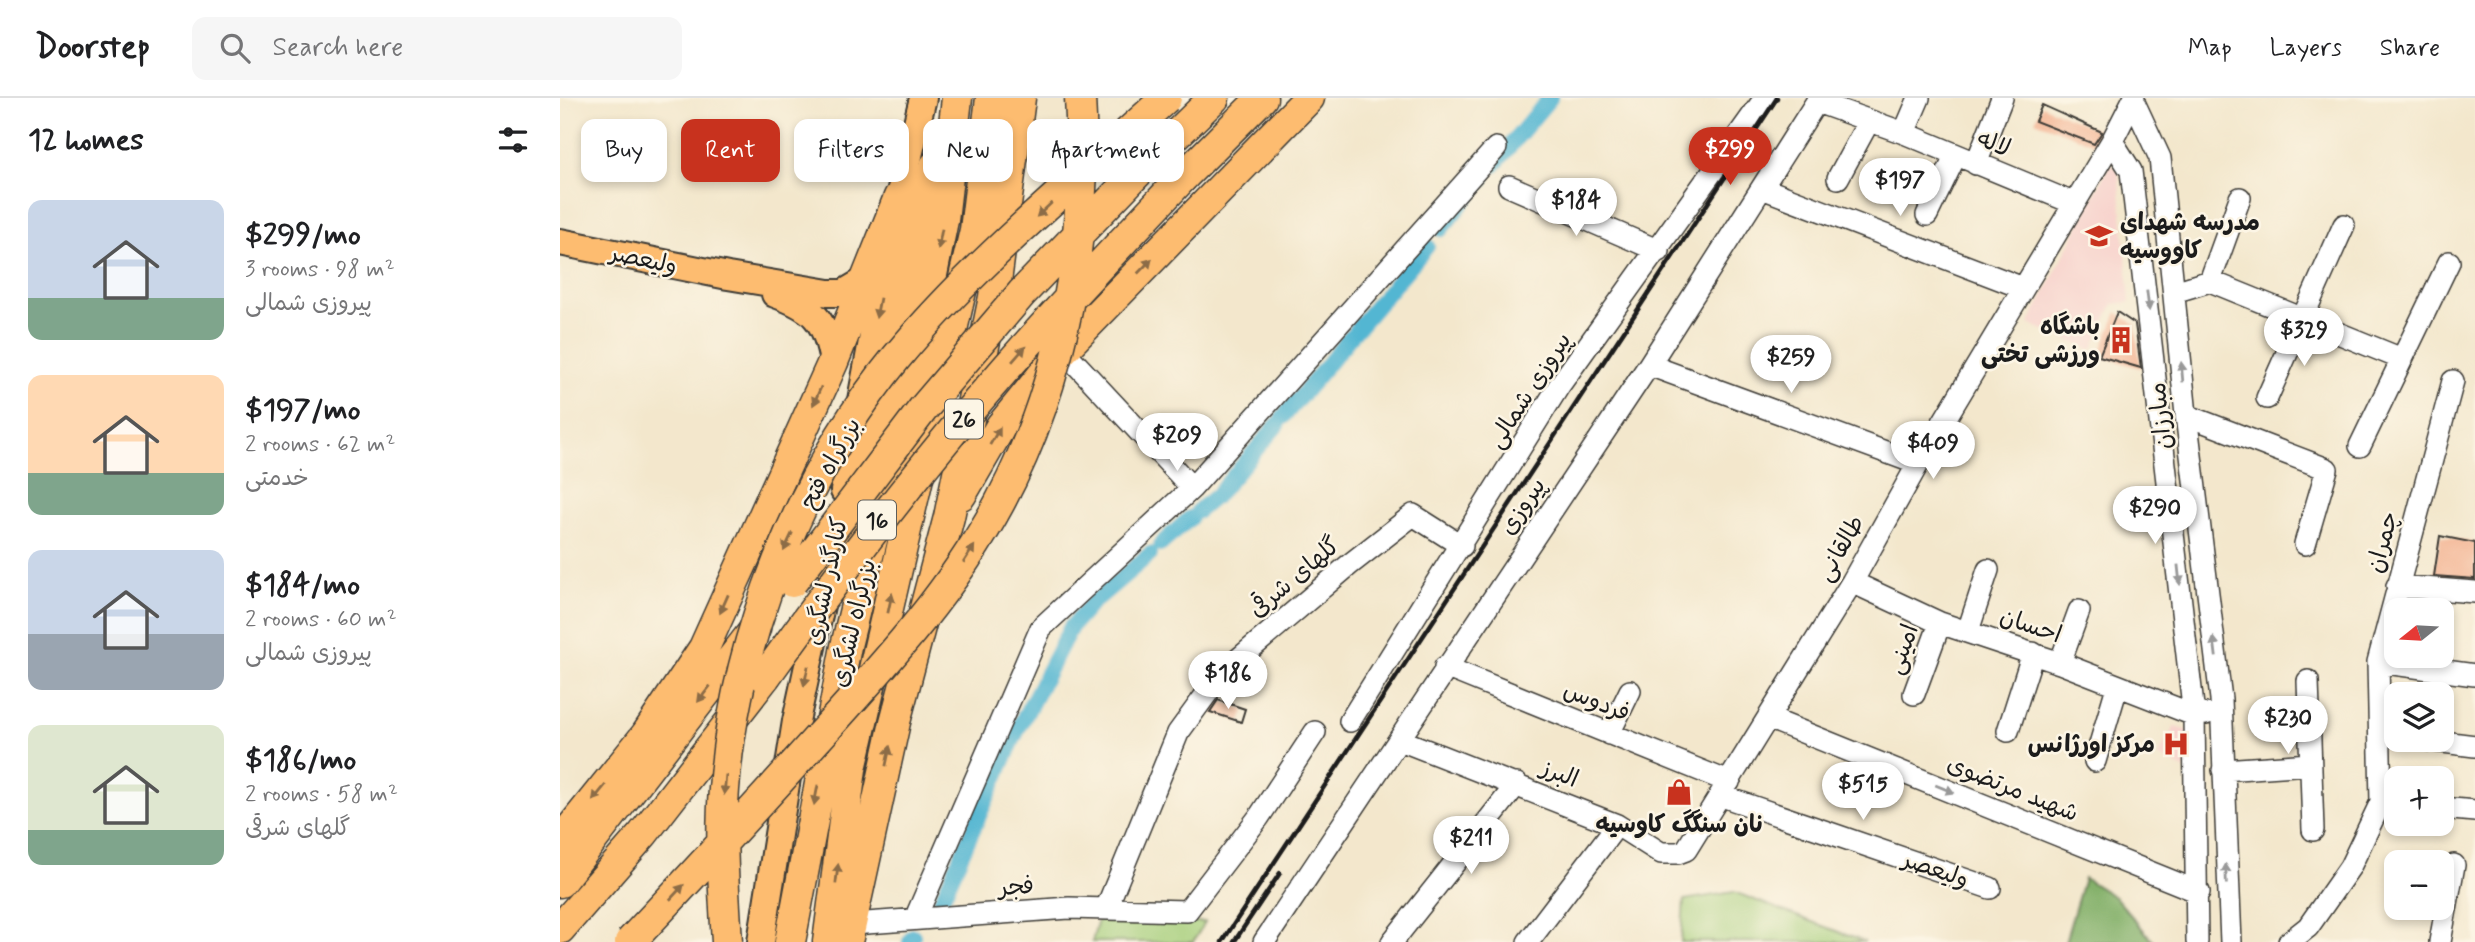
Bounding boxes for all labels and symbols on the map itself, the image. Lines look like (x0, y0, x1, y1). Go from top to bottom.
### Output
street label: لاله (1972, 124, 2015, 165)
pin: $299 (1689, 127, 1771, 187)
pin: $197 (1859, 158, 1941, 218)
pin: $184 (1535, 178, 1617, 238)
one-way arrow (1036, 202, 1053, 218)
place label: مدرسه شهدای کاووسیه (2120, 208, 2260, 267)
school or university icon: مدرسه شهدای کاووسیه (2084, 221, 2114, 251)
one-way arrow (934, 228, 945, 250)
street label: ولیعصر (605, 238, 680, 283)
one-way arrow (1137, 258, 1153, 275)
one-way arrow (2142, 290, 2153, 312)
one-way arrow (872, 297, 883, 319)
pin: $329 (2263, 308, 2345, 368)
place label: باشگاه ورزشی تختی (1981, 311, 2100, 371)
building icon: باشگاه ورزشی تختی (2106, 325, 2136, 355)
street label: پیروزی شمالی (1481, 327, 1579, 455)
pin: $259 (1750, 336, 1832, 395)
one-way arrow (1011, 345, 1027, 363)
one-way arrow (2176, 361, 2187, 383)
street label: مبارزان (2143, 381, 2180, 451)
one-way arrow (811, 386, 823, 406)
road number: 26 (945, 400, 983, 438)
street label: بزرگراه فتح (794, 413, 869, 515)
pin: $209 (1136, 414, 1218, 473)
pin: $409 (1892, 422, 1974, 481)
one-way arrow (989, 427, 1001, 446)
street label: پیروزی (1493, 472, 1554, 541)
pin: $290 (2114, 486, 2196, 546)
road number: 16 (858, 500, 896, 540)
street label: چمران (2360, 508, 2407, 577)
street label: طالقانی (1810, 510, 1873, 587)
street label: کنارگذر لشگری (799, 514, 856, 648)
street label: گلهای شرقی (1242, 530, 1347, 625)
one-way arrow (782, 532, 794, 552)
one-way arrow (963, 544, 976, 563)
street label: بزرگراه لشگری (825, 556, 884, 691)
one-way arrow (2174, 565, 2185, 587)
one-way arrow (885, 592, 896, 614)
one-way arrow (718, 593, 729, 614)
north arrow (2384, 598, 2454, 668)
street label: احسان (1996, 601, 2065, 651)
street label: امینی (1880, 620, 1927, 679)
one-way arrow (2209, 636, 2220, 658)
pin: $186 (1187, 652, 1269, 711)
one-way arrow (800, 665, 811, 687)
street label: فردوس (1559, 675, 1634, 730)
one-way arrow (698, 685, 712, 703)
pin: $230 (2247, 696, 2329, 756)
hospital icon: مرکز اورژانس (2161, 729, 2191, 759)
place label: مرکز اورژانس (2028, 730, 2155, 761)
one-way arrow (883, 745, 894, 767)
street label: شهید مرتضوی (1942, 749, 2083, 830)
street label: البرز (1534, 752, 1583, 796)
pin: $515 (1822, 762, 1904, 822)
one-way arrow (719, 774, 730, 796)
shop icon: نان سنگگ کاوسیه (1664, 777, 1694, 807)
one-way arrow (592, 783, 607, 801)
one-way arrow (810, 784, 821, 806)
one-way arrow (1935, 784, 1956, 795)
place label: نان سنگگ کاوسیه (1595, 809, 1763, 841)
pin: $211 (1430, 816, 1512, 876)
street label: ولیعصر (1897, 844, 1973, 896)
one-way arrow (832, 863, 843, 885)
one-way arrow (2220, 863, 2231, 885)
street label: فجر (995, 871, 1035, 904)
one-way arrow (668, 884, 684, 901)

